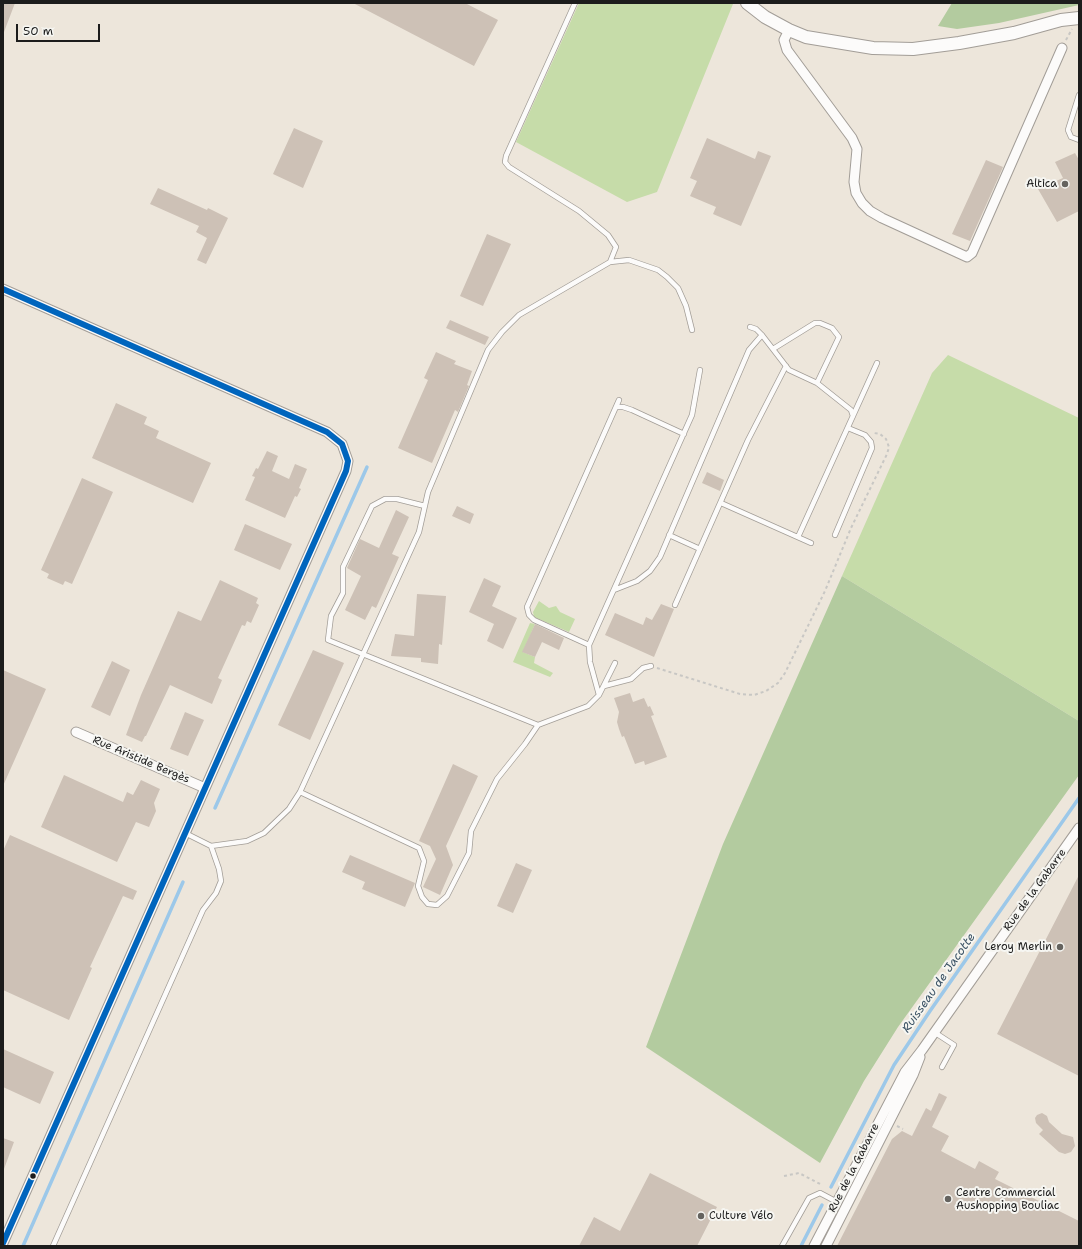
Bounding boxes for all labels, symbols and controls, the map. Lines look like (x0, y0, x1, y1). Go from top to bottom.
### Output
scale bar (18, 16, 102, 42)
text: 50 m (23, 23, 53, 39)
place label: Altica (1026, 177, 1057, 191)
marker: Altica (1060, 179, 1070, 189)
street label: Rue Aristide Bergès (91, 734, 191, 786)
street label: Rue de la Gabarre (1001, 846, 1069, 934)
water label: Ruisseau de Jacotte (899, 931, 979, 1035)
place label: Leroy Merlin (985, 940, 1052, 954)
marker: Leroy Merlin (1055, 942, 1065, 952)
street label: Rue de la Gabarre (826, 1121, 882, 1215)
unlabelled marker (28, 1171, 38, 1181)
place label: Centre Commercial Aushopping Bouliac (956, 1186, 1059, 1212)
marker: Centre Commercial Aushopping Bouliac (943, 1194, 953, 1204)
place label: Culture Vélo (709, 1209, 773, 1223)
marker: Culture Vélo (696, 1211, 706, 1221)

